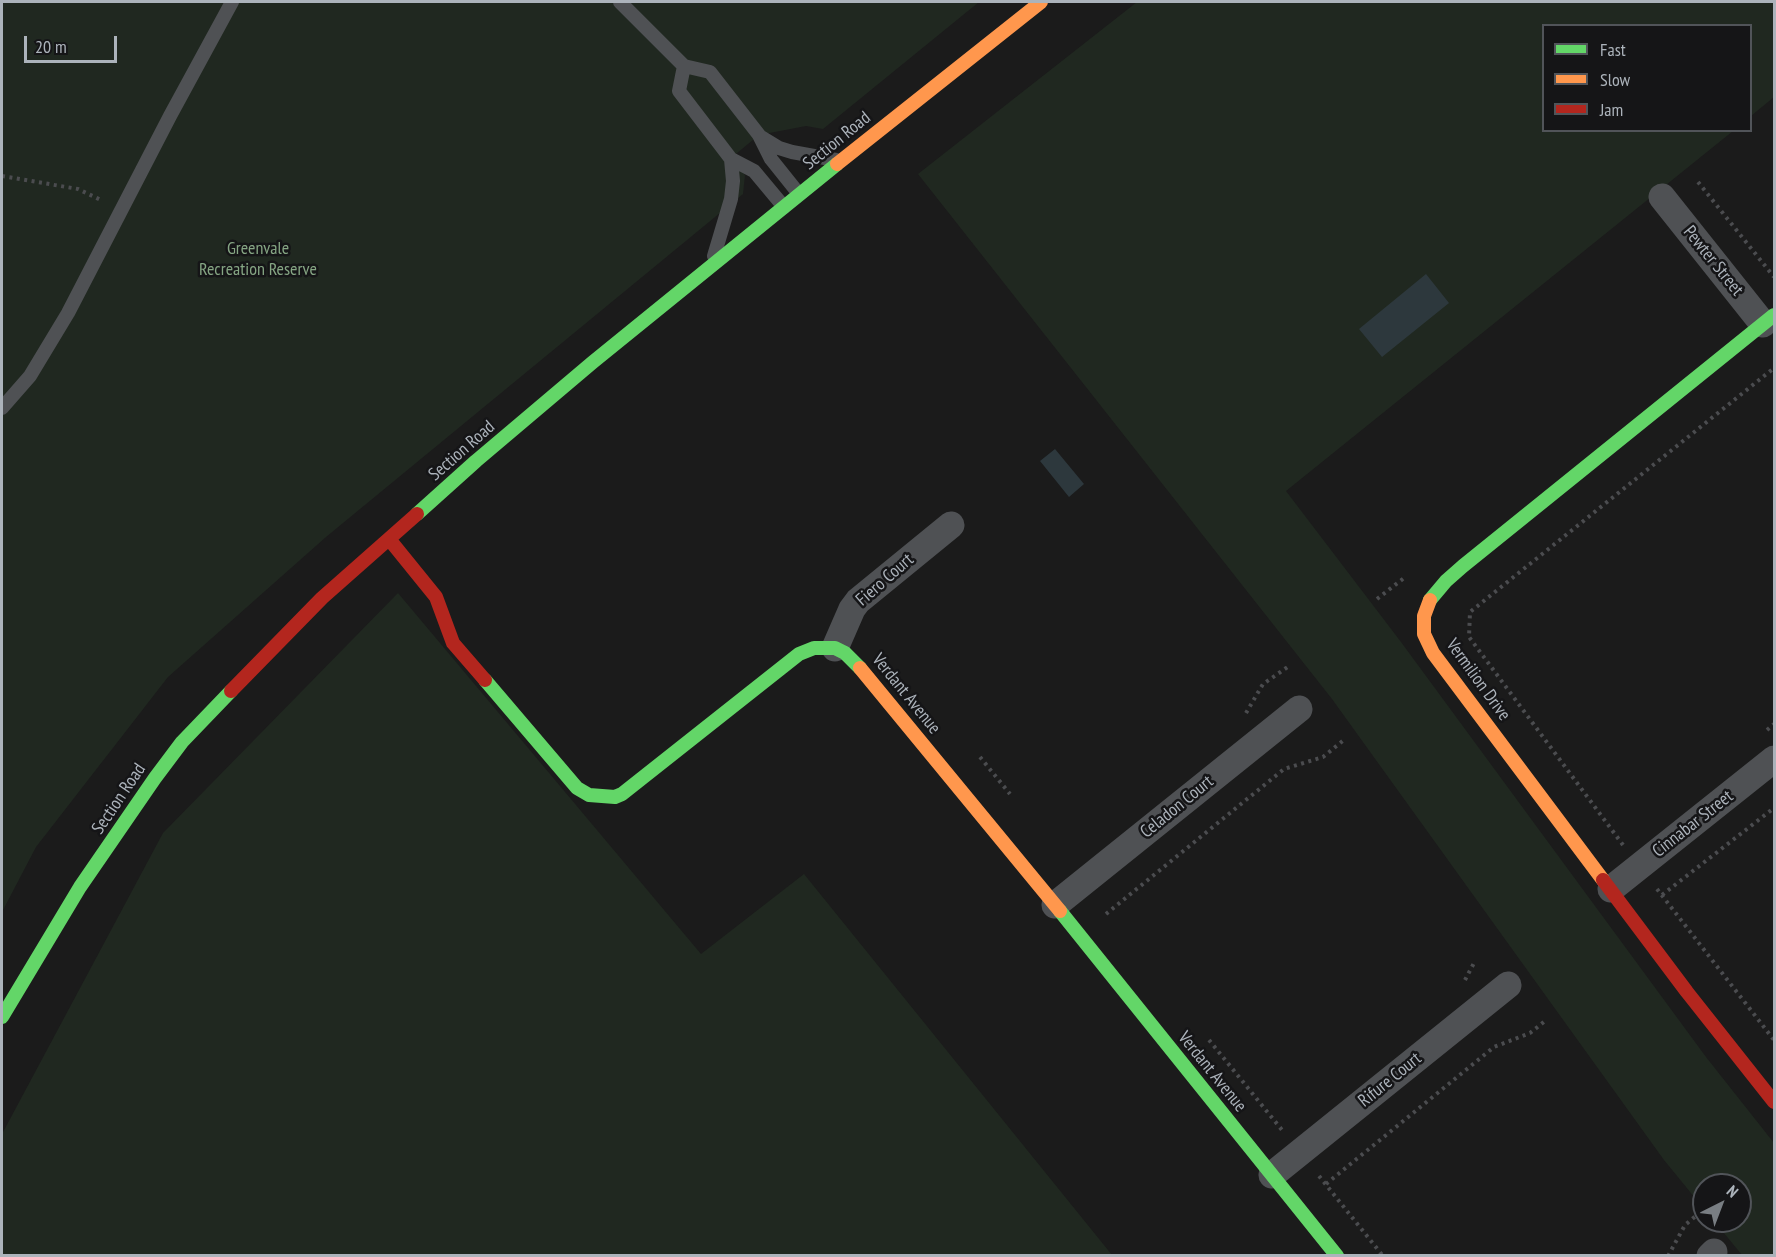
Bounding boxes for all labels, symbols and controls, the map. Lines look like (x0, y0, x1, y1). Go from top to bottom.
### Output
scale bar (27, 24, 120, 62)
legend (1542, 24, 1752, 132)
text: 20 m (35, 35, 67, 58)
text: Fast (1600, 38, 1626, 61)
text: Slow (1600, 68, 1630, 91)
text: Jam (1600, 98, 1623, 121)
street label: Section Road (799, 107, 875, 175)
street label: Pewter Street (1678, 222, 1748, 300)
park label: Greenvale Recreation Reserve (199, 238, 317, 280)
street label: Section Road (425, 416, 499, 486)
street label: Fiero Court (852, 549, 918, 611)
street label: Vermilion Drive (1441, 635, 1515, 725)
street label: Verdant Avenue (867, 650, 945, 738)
street label: Section Road (88, 760, 150, 838)
street label: Celadon Court (1136, 771, 1218, 843)
street label: Cinnabar Street (1648, 786, 1738, 862)
street label: Verdant Avenue (1173, 1028, 1251, 1116)
street label: Rifure Court (1354, 1048, 1426, 1112)
north arrow (1692, 1173, 1752, 1233)
text: N (1723, 1181, 1743, 1201)

